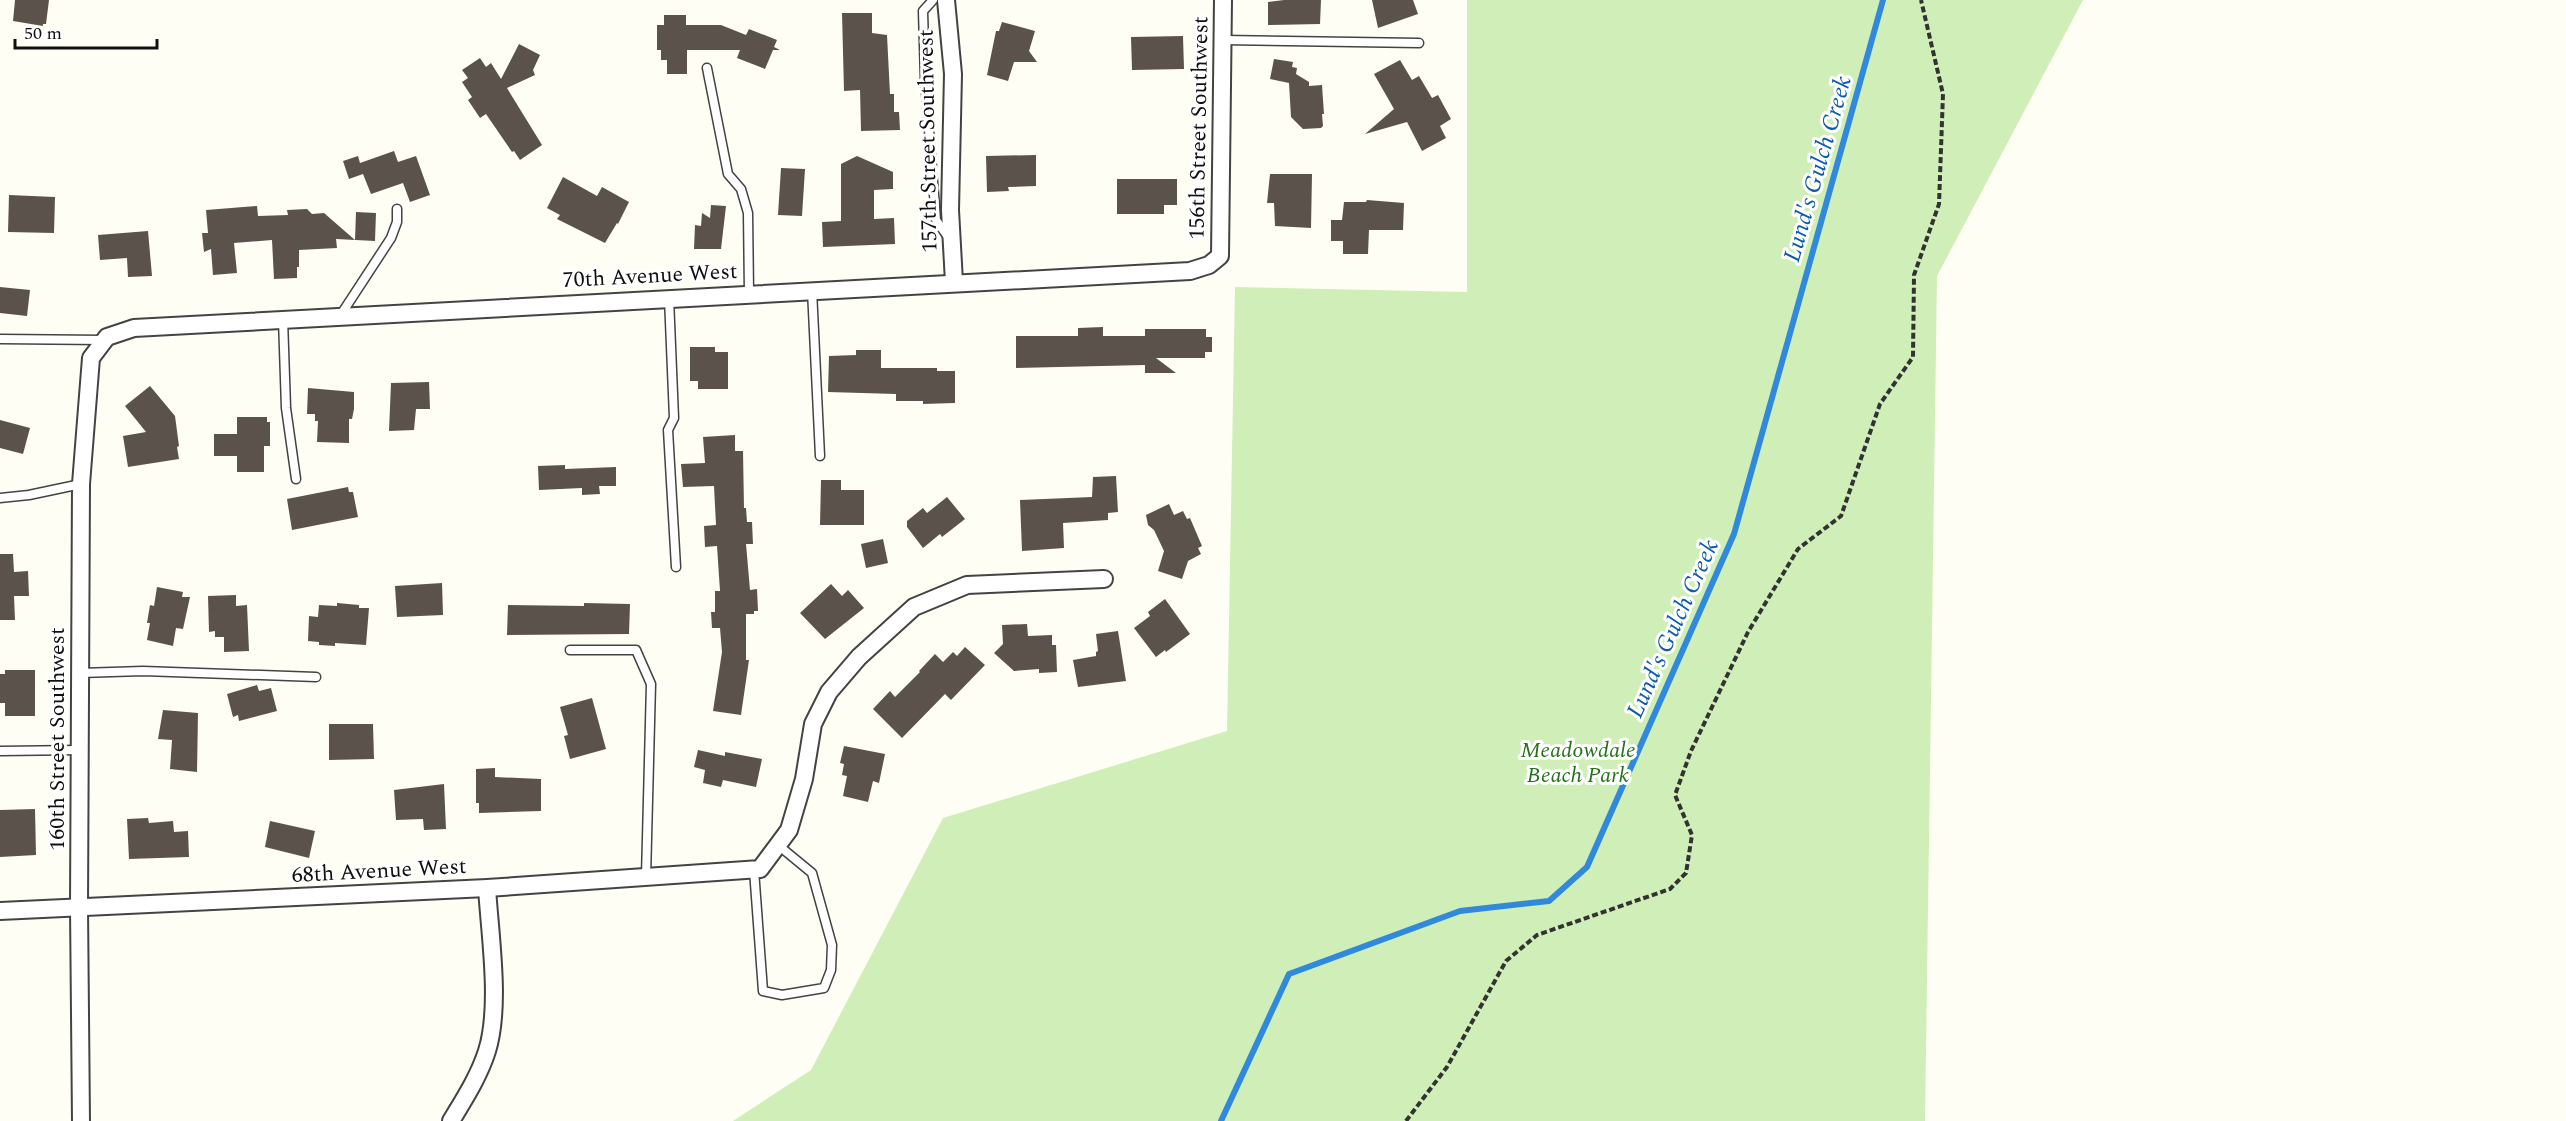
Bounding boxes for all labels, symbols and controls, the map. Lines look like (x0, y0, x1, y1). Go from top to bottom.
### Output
scale bar (15, 12, 158, 50)
street label: 156th Street Southwest (1181, 16, 1217, 240)
text: 50 m (24, 20, 62, 47)
street label: 157th Street Southwest (910, 29, 946, 253)
water label: Lund's Gulch Creek (1774, 72, 1862, 266)
street label: 70th Avenue West (562, 255, 738, 297)
water label: Lund's Gulch Creek (1617, 534, 1729, 724)
street label: 160th Street Southwest (41, 627, 74, 851)
park label: Meadowdale Beach Park (1520, 734, 1636, 792)
street label: 68th Avenue West (291, 850, 467, 892)

